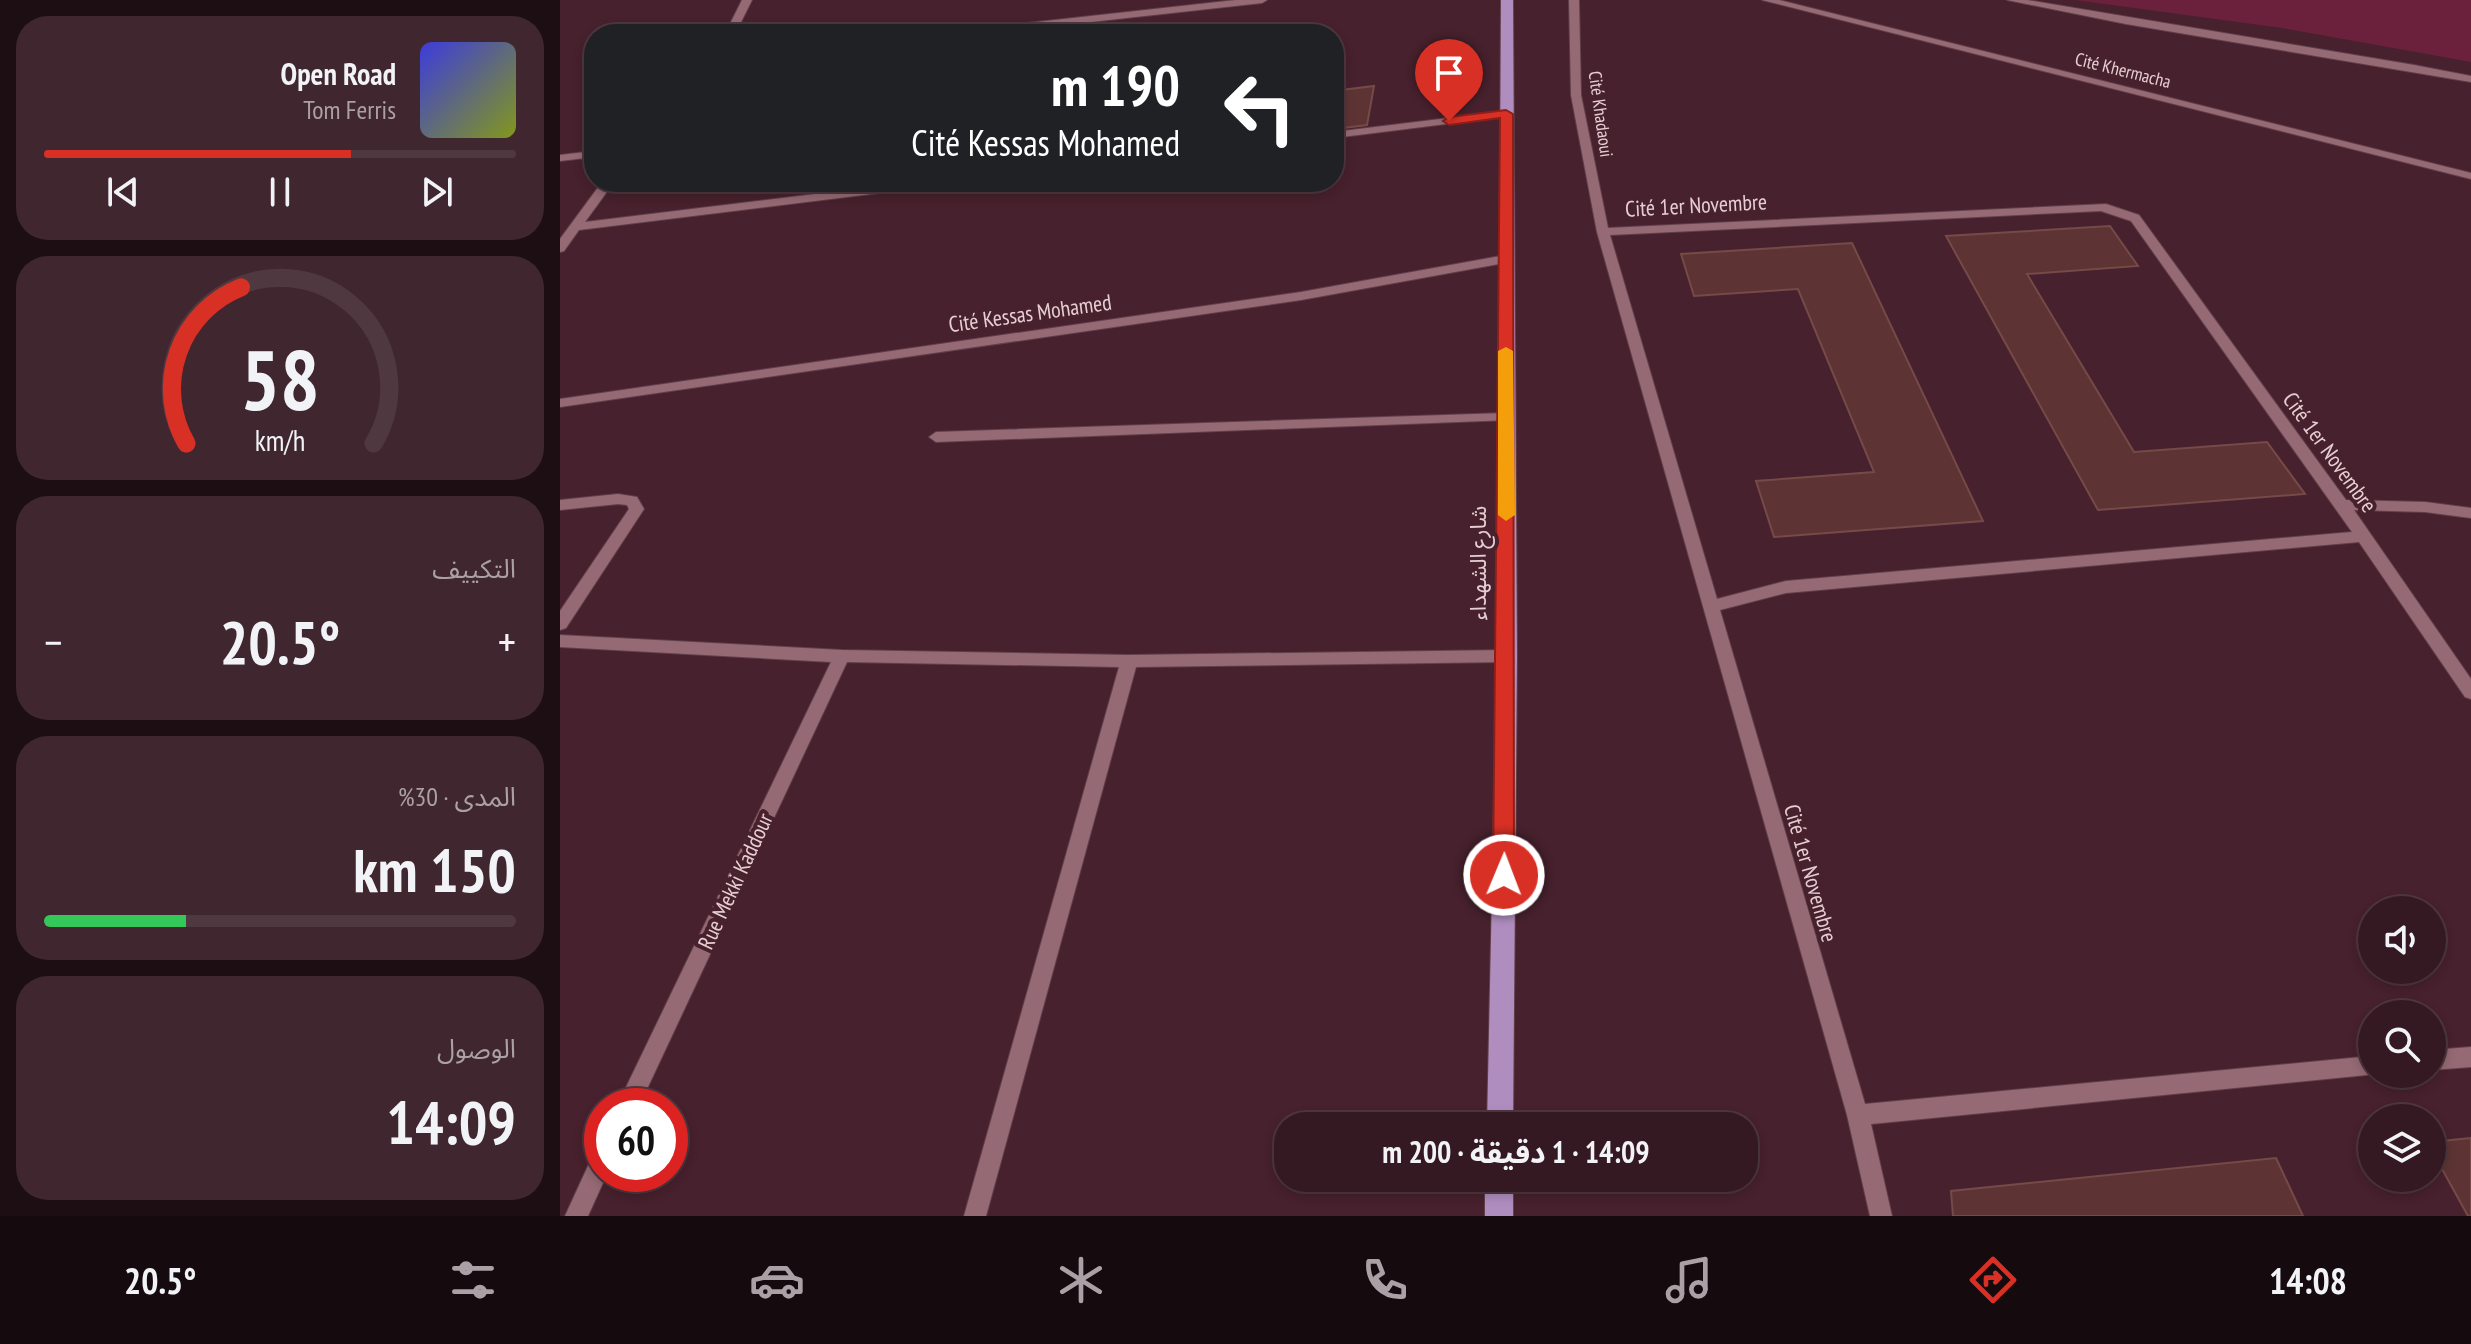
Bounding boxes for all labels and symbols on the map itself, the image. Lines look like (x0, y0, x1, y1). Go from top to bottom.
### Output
pin (1415, 39, 1483, 121)
street label: Cité Khermacha (2073, 47, 2173, 93)
street label: Cité Khadaoui (1584, 69, 1618, 159)
street label: Cité 1er Novembre (1624, 187, 1768, 223)
street label: Cité Kessas Mohamed (947, 288, 1113, 338)
street label: Cité 1er Novembre (2277, 386, 2383, 518)
street label: شارع الشهداء (1464, 506, 1495, 620)
street label: Cité 1er Novembre (1778, 801, 1844, 945)
street label: Rue Mekki Kaddour (691, 809, 779, 953)
position arrow (1462, 833, 1546, 917)
speed limit sign: 60 (584, 1088, 688, 1192)

